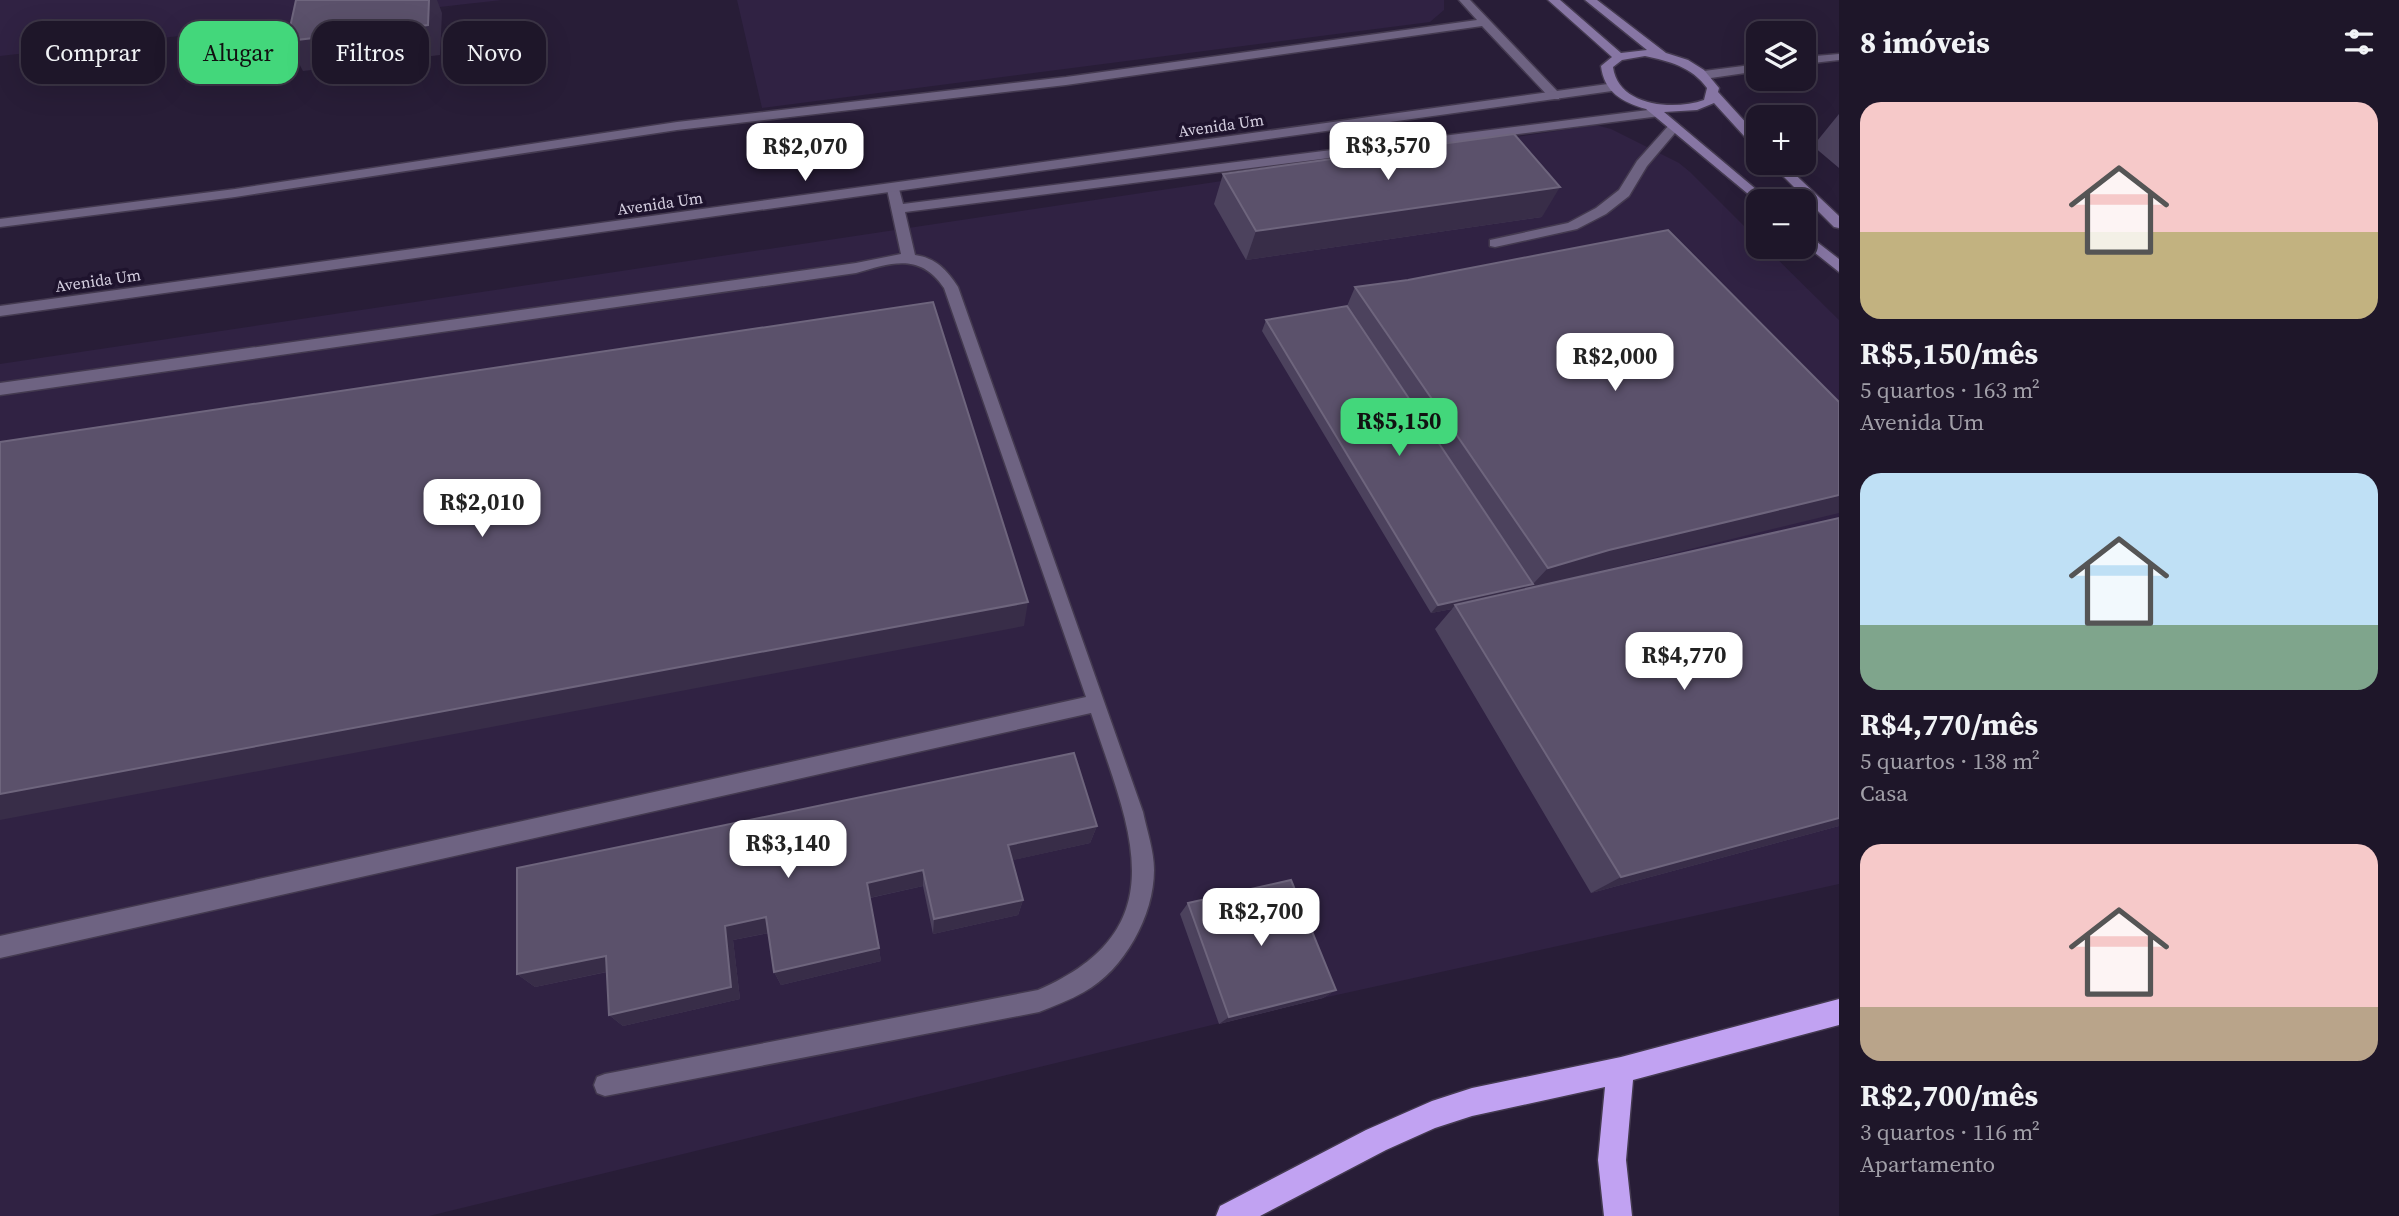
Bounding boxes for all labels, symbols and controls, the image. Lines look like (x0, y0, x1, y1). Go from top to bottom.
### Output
chip: Comprar (21, 21, 165, 84)
chip: Alugar (179, 21, 298, 84)
chip: Filtros (312, 21, 429, 84)
chip: Novo (443, 21, 546, 84)
map controls (1746, 21, 1816, 259)
button: layers (1746, 21, 1816, 91)
text: 8 imóveis (1860, 22, 1990, 63)
icon: filters (2340, 23, 2378, 61)
button: + (1746, 105, 1816, 175)
street label: Avenida Um (1177, 108, 1265, 142)
pin: R$3,570 (1323, 122, 1453, 182)
pin: R$2,070 (740, 124, 870, 183)
text: R$3,570 (1346, 129, 1430, 161)
text: R$2,070 (763, 130, 847, 162)
icon: home (2056, 147, 2182, 273)
street label: Avenida Um (616, 186, 704, 220)
button: − (1746, 189, 1816, 259)
street label: Avenida Um (54, 263, 142, 297)
text: R$5,150/mês (1860, 333, 2038, 374)
pin: R$2,000 (1550, 334, 1680, 393)
text: R$2,000 (1573, 340, 1657, 372)
text: 5 quartos · 163 m² (1860, 374, 2040, 406)
pin: R$5,150 (1334, 398, 1464, 458)
text: R$5,150 (1357, 405, 1441, 437)
text: Avenida Um (1860, 406, 1984, 438)
pin: R$2,010 (417, 480, 547, 539)
text: R$2,010 (440, 486, 524, 518)
icon: home (2056, 518, 2182, 644)
pin: R$4,770 (1619, 632, 1749, 692)
text: R$4,770 (1642, 639, 1726, 671)
text: R$4,770/mês (1860, 704, 2038, 745)
text: 5 quartos · 138 m² (1860, 745, 2040, 777)
text: Casa (1860, 777, 1908, 809)
pin: R$3,140 (723, 820, 853, 880)
text: R$3,140 (746, 827, 830, 859)
pin: R$2,700 (1196, 888, 1326, 948)
icon: home (2056, 889, 2182, 1015)
text: R$2,700 (1219, 895, 1303, 927)
text: R$2,700/mês (1860, 1075, 2038, 1116)
text: 3 quartos · 116 m² (1860, 1116, 2040, 1148)
text: Apartamento (1860, 1148, 1995, 1180)

